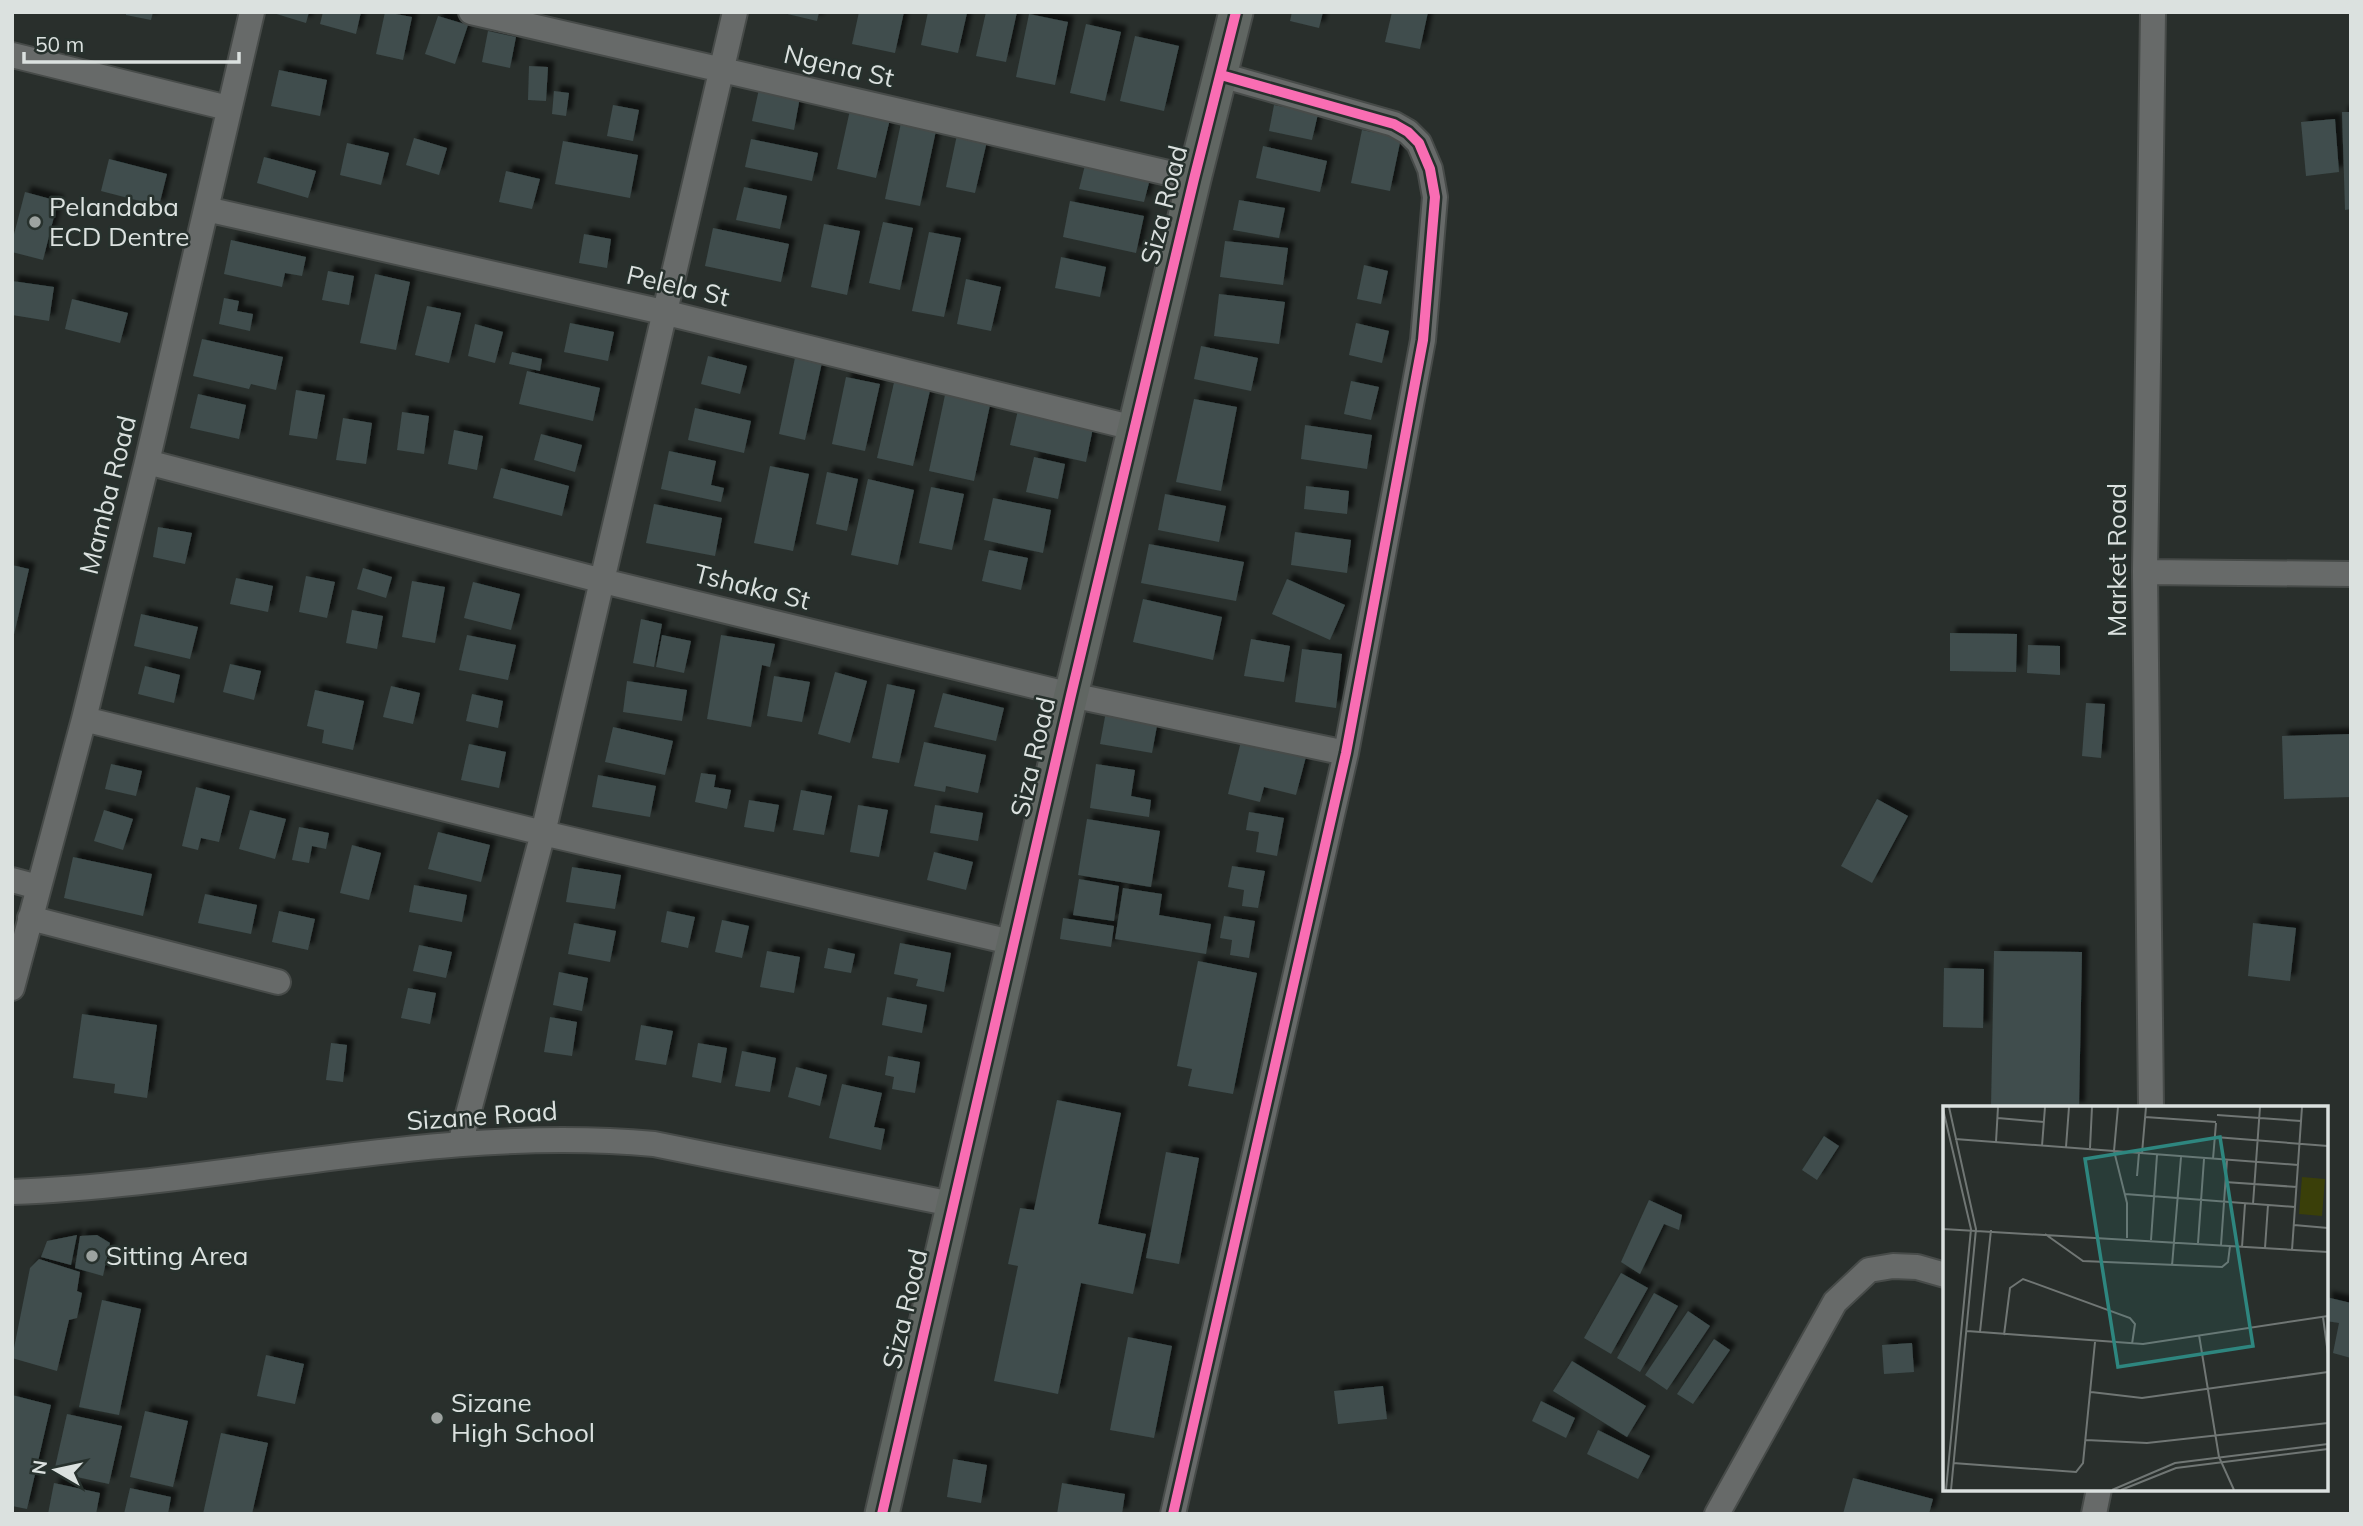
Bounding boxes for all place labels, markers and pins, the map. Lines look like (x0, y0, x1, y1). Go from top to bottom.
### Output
place label: Pelandaba ECD Dentre (49, 190, 190, 253)
marker: Pelandaba ECD Dentre (27, 214, 43, 230)
place label: Sitting Area (106, 1239, 248, 1272)
marker: Sitting Area (84, 1248, 100, 1264)
place label: Sizane High School (451, 1386, 595, 1449)
marker: Sizane High School (429, 1410, 445, 1426)

